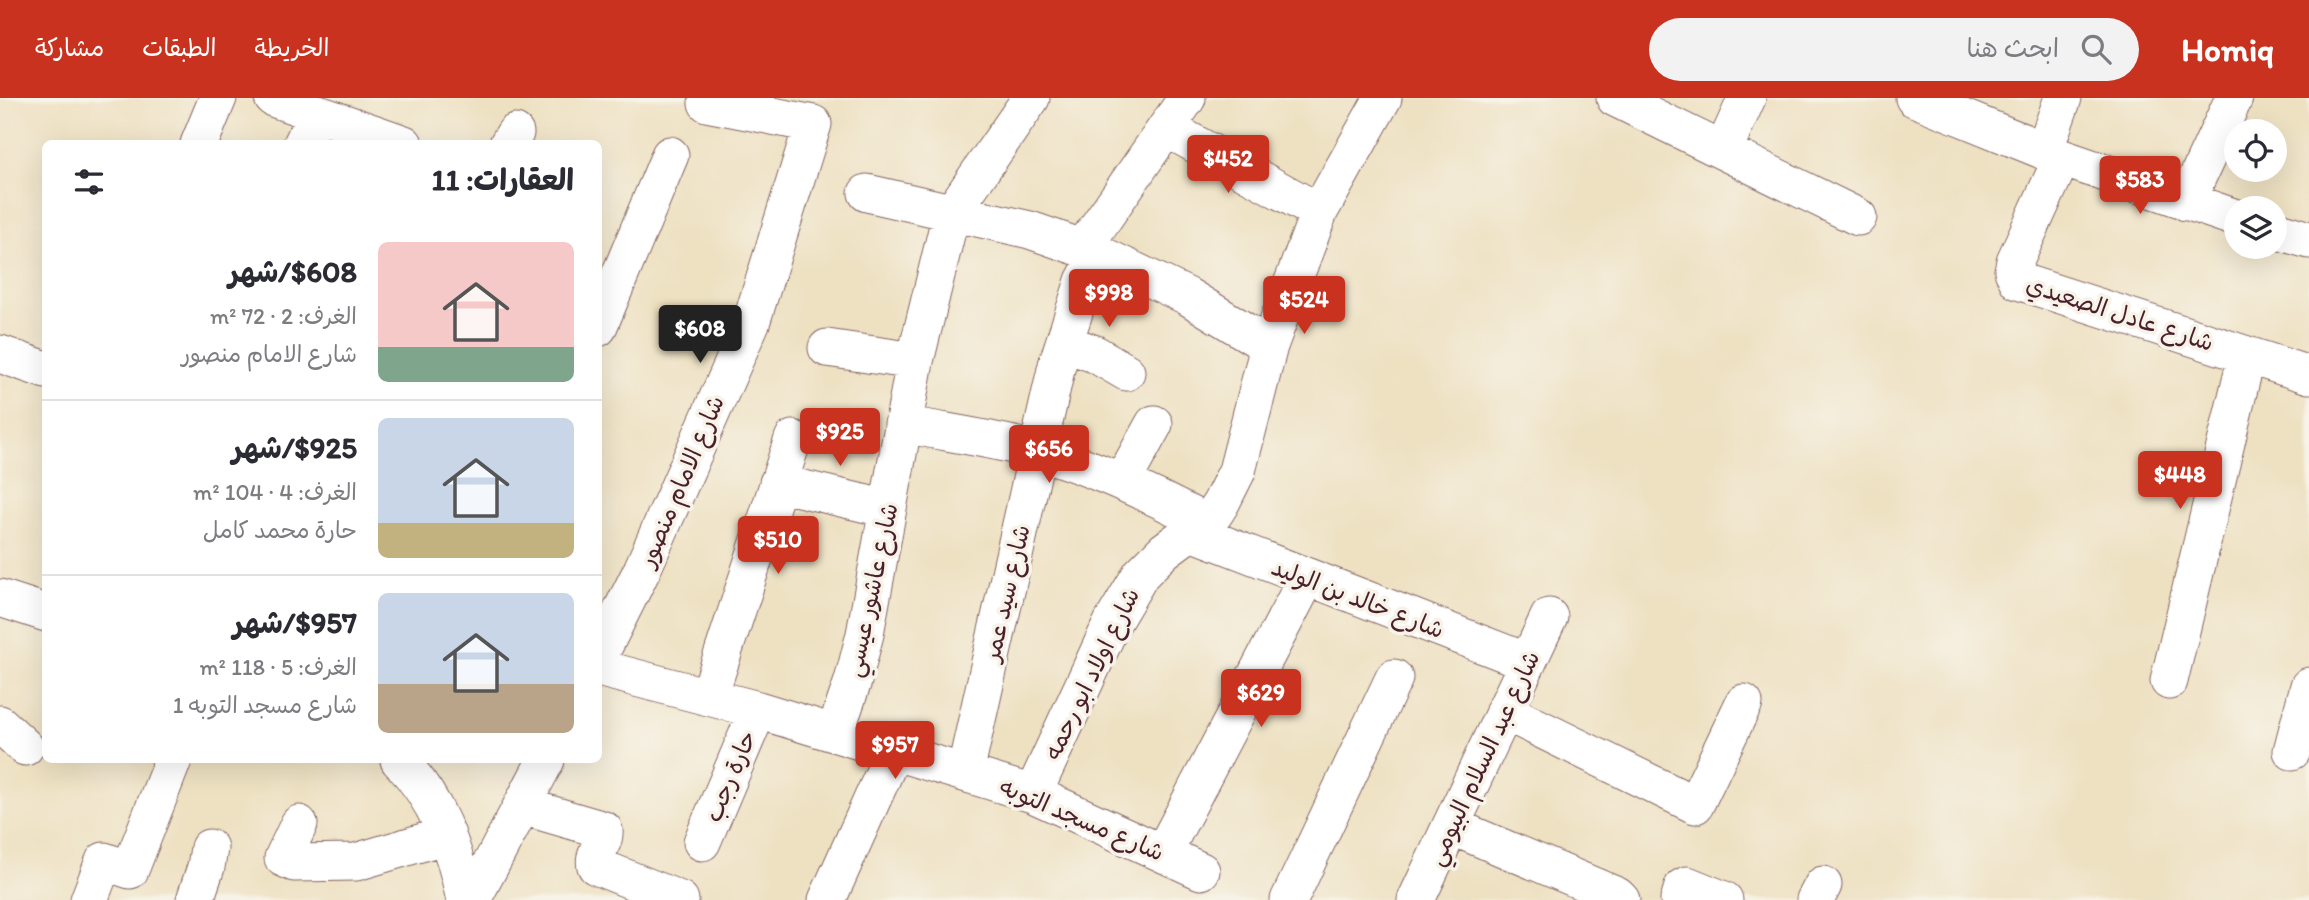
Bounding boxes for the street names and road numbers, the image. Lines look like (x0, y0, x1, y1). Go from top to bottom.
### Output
street label: شارع عادل الصعيدي (2022, 269, 2217, 360)
street label: شارع الامام منصور (631, 391, 734, 574)
street label: شارع عاشور عيسي (838, 500, 910, 681)
street label: شارع سيد عمر (976, 522, 1039, 667)
street label: شارع خالد بن الوليد (1267, 552, 1448, 647)
street label: شارع اولاد ابو رحمه (1037, 583, 1148, 766)
street label: شارع عبد السلام البيومي (1421, 646, 1552, 873)
street label: حارة رجب (698, 726, 762, 826)
street label: شارع مسجد التوبه (994, 771, 1169, 869)

